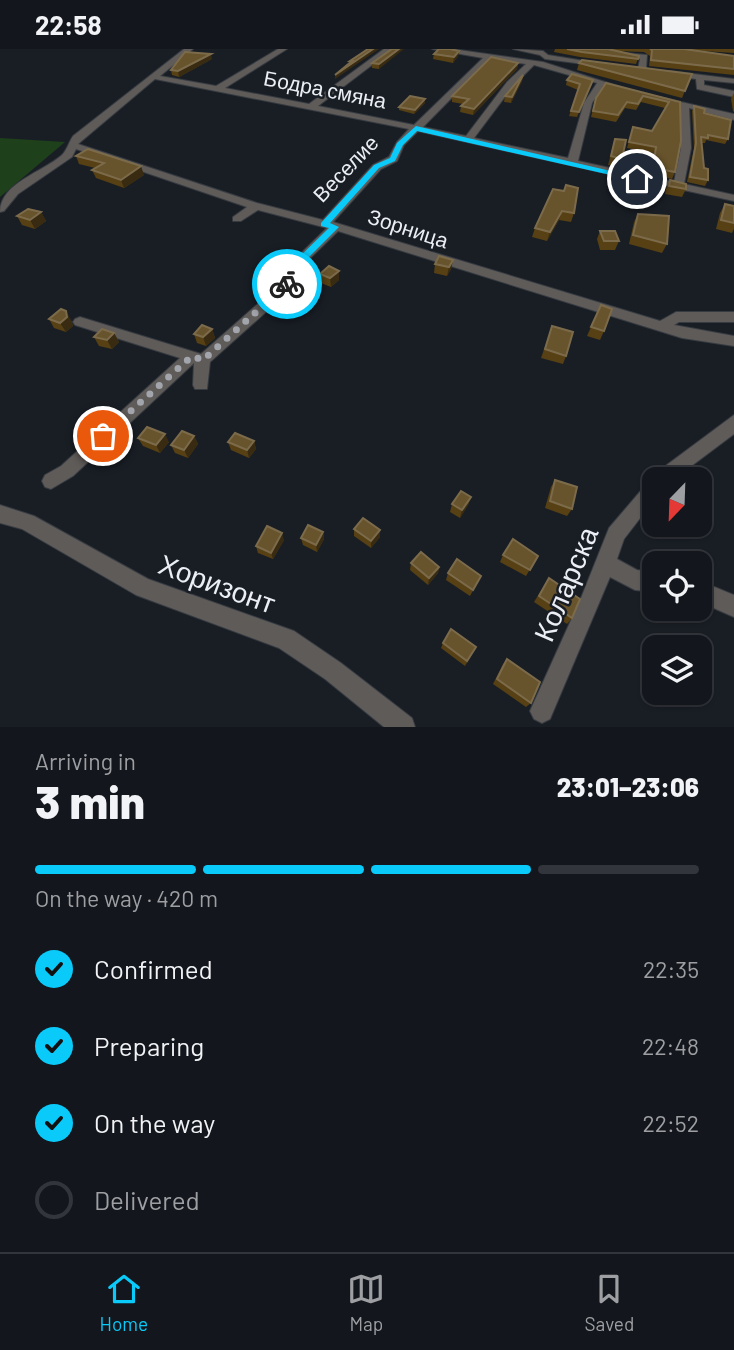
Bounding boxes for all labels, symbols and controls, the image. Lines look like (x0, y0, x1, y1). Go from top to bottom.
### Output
text: 22:58 (35, 9, 102, 40)
street label: Бодра смяна (262, 64, 389, 113)
street label: Веселие (307, 129, 383, 206)
pin (607, 149, 667, 209)
icon: home (618, 160, 656, 198)
street label: Зорница (365, 203, 452, 252)
courier (252, 249, 322, 319)
icon: bike (268, 265, 306, 303)
pin (73, 406, 133, 466)
icon: bag (84, 417, 122, 455)
north arrow (642, 467, 712, 537)
map controls (642, 467, 712, 705)
street label: Коларска (526, 521, 605, 646)
street label: Хоризонт (154, 546, 280, 620)
button: locate (642, 551, 712, 621)
button: layers (642, 635, 712, 705)
text: Arriving in (35, 747, 136, 775)
text: 23:01–23:06 (557, 771, 699, 802)
text: 3 min (35, 773, 145, 828)
text: On the way · 420 m (35, 884, 218, 912)
icon: check (35, 950, 73, 988)
text: Confirmed (94, 953, 213, 984)
text: 22:35 (643, 955, 699, 983)
icon: check (35, 1027, 73, 1065)
text: Preparing (94, 1030, 204, 1061)
text: 22:48 (642, 1032, 699, 1060)
icon: check (35, 1104, 73, 1142)
text: On the way (94, 1107, 215, 1138)
text: 22:52 (642, 1109, 699, 1137)
text: Delivered (94, 1184, 200, 1215)
tab: Home (100, 1270, 148, 1335)
tab: Map (347, 1270, 385, 1335)
tab: Saved (585, 1270, 634, 1335)

